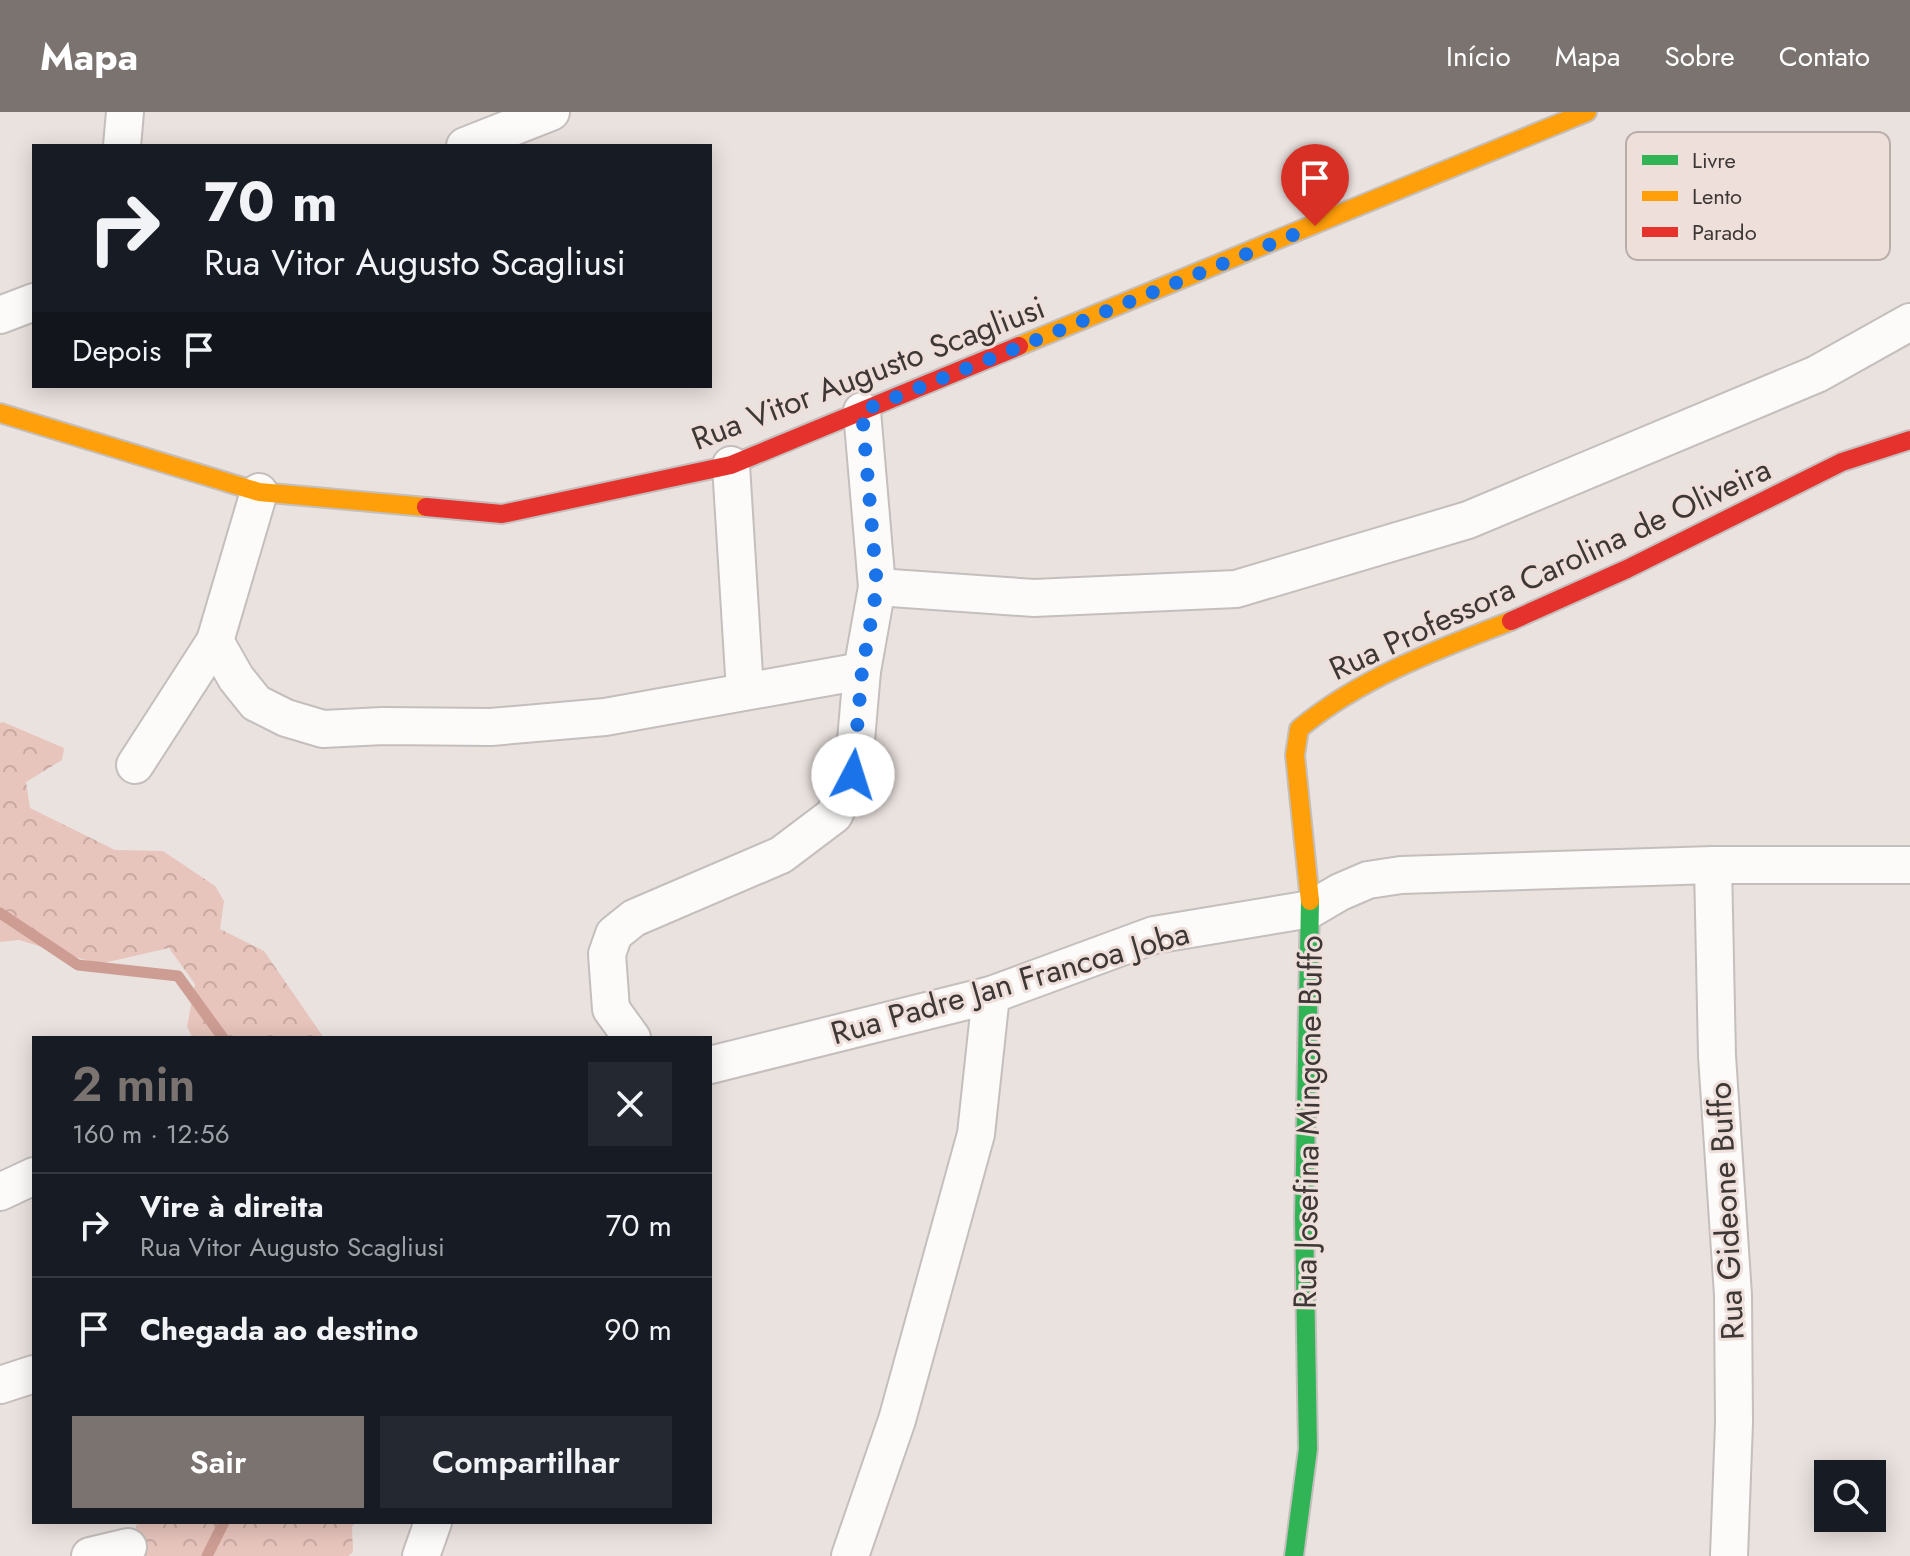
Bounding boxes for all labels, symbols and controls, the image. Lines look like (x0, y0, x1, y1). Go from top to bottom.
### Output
text: Mapa (40, 29, 138, 84)
text: Início (1446, 36, 1511, 77)
text: Mapa (1555, 36, 1620, 77)
text: Sobre (1664, 36, 1735, 77)
text: Contato (1779, 36, 1870, 77)
legend (1626, 132, 1890, 260)
pin (1281, 144, 1349, 226)
text: Livre (1692, 144, 1736, 176)
icon: arrive (1293, 156, 1337, 200)
text: 70 m (204, 161, 338, 242)
icon: right (72, 176, 176, 280)
text: Lento (1692, 180, 1742, 212)
text: Parado (1692, 216, 1757, 248)
text: Rua Vitor Augusto Scagliusi (204, 236, 626, 288)
street label: Rua Vitor Augusto Scagliusi (685, 284, 1051, 462)
icon: arrive (177, 328, 221, 372)
text: Depois (72, 329, 161, 372)
street label: Rua Professora Carolina de Oliveira (1322, 446, 1778, 692)
position arrow (811, 733, 895, 817)
street label: Rua Padre Jan Francoa Joba (825, 910, 1195, 1056)
street label: Rua Josefina Mingone Buffo (1282, 935, 1334, 1309)
text: 2 min (72, 1050, 195, 1119)
button: close (588, 1062, 672, 1146)
street label: Rua Gideone Buffo (1696, 1081, 1756, 1341)
text: 160 m · 12:56 (72, 1115, 230, 1153)
text: Vire à direita (140, 1185, 324, 1228)
icon: right (72, 1203, 116, 1247)
text: 70 m (606, 1204, 672, 1247)
text: Rua Vitor Augusto Scagliusi (140, 1228, 445, 1266)
icon: arrive (72, 1307, 116, 1351)
text: Chegada ao destino (140, 1308, 418, 1351)
text: 90 m (604, 1308, 672, 1351)
button: Sair (72, 1416, 364, 1508)
button: Compartilhar (380, 1416, 672, 1508)
map controls (1814, 1460, 1886, 1532)
button: search (1814, 1460, 1886, 1532)

